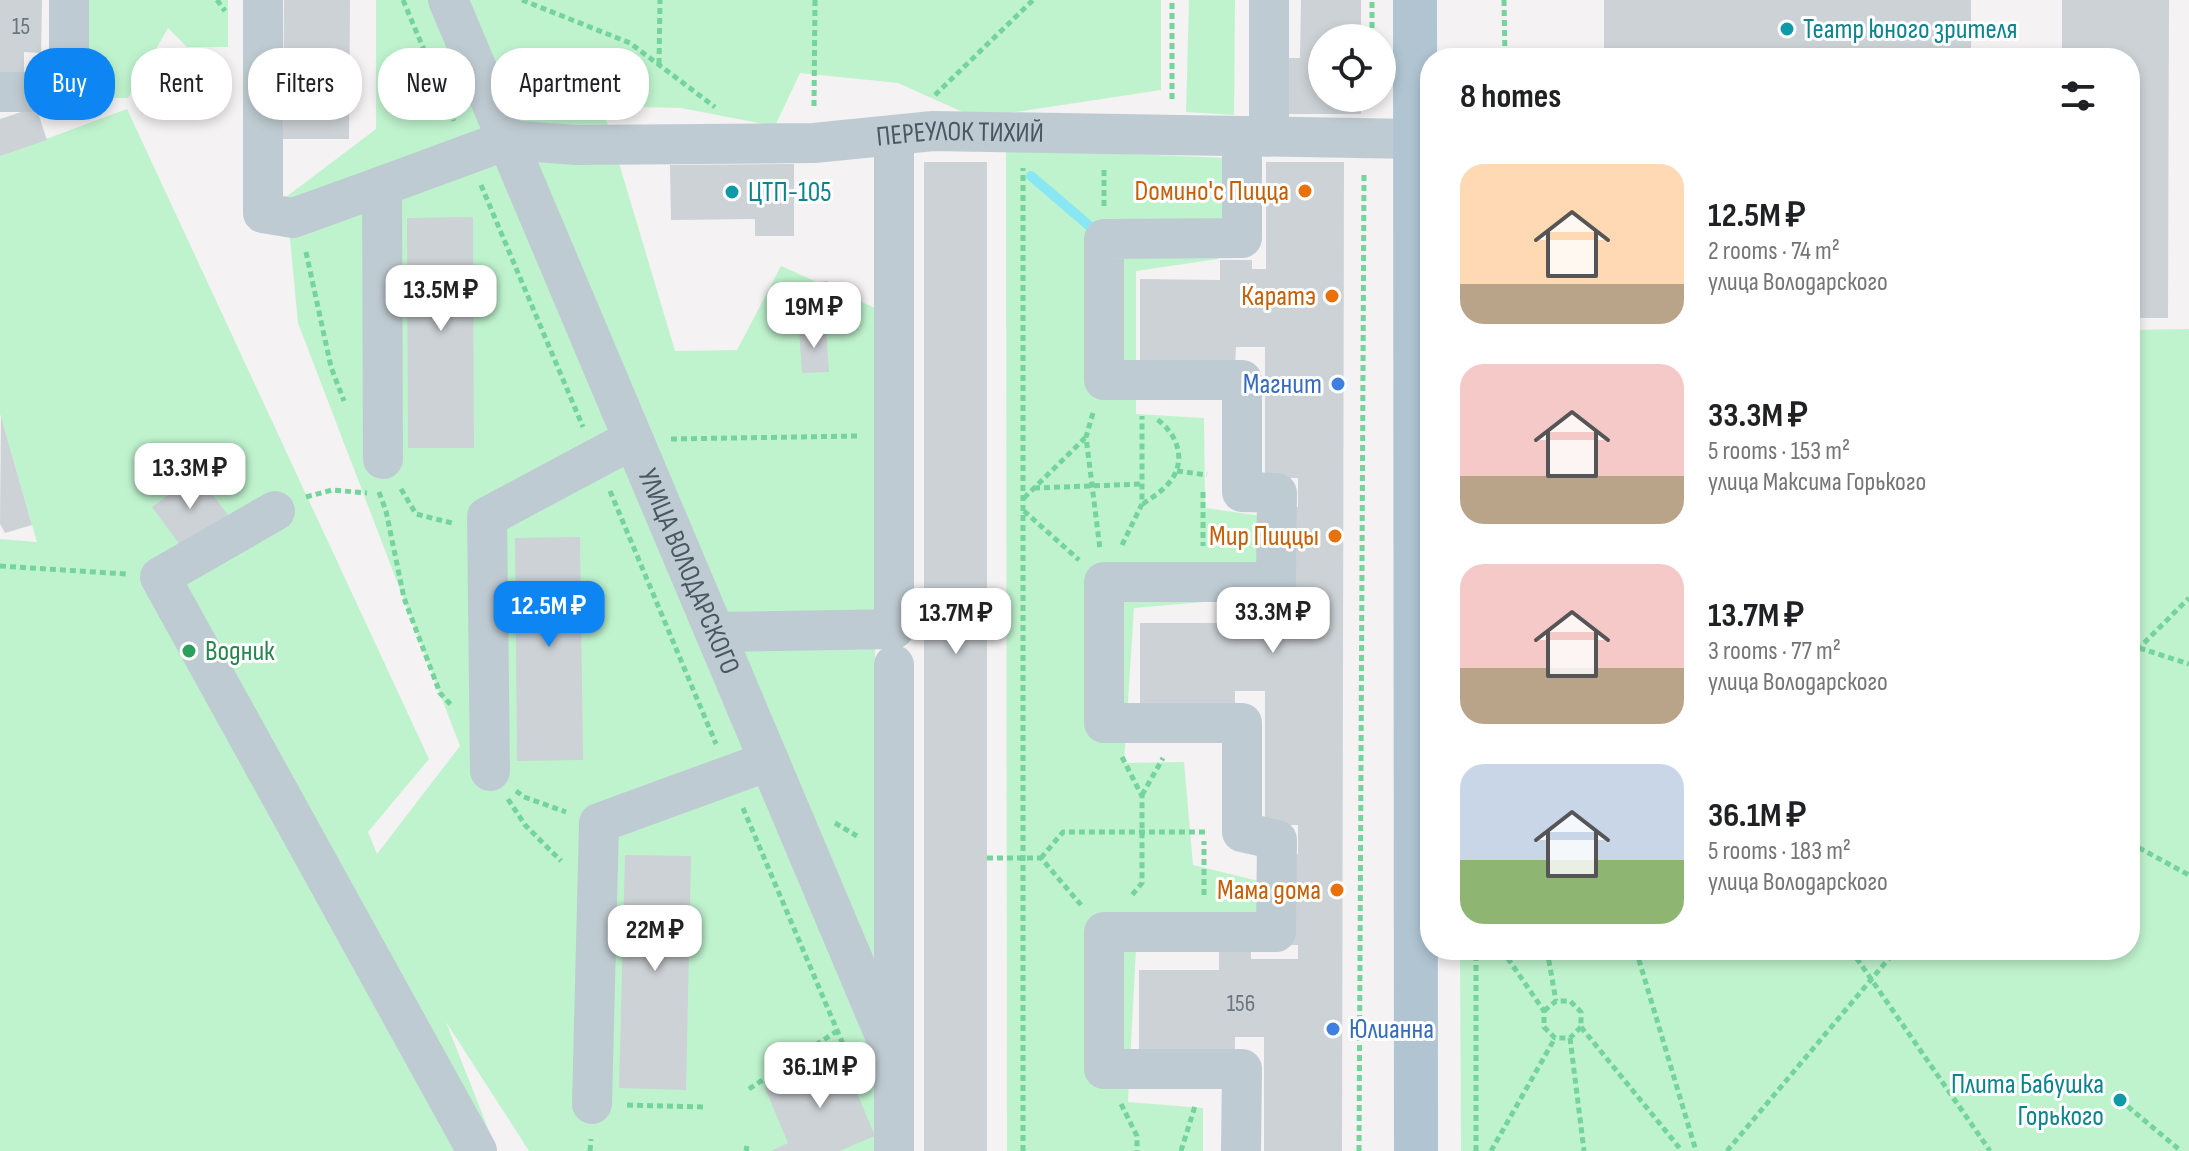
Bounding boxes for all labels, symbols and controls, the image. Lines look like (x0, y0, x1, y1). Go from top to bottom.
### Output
house number: 15 (12, 12, 30, 41)
place label: Театр юного зрителя (1803, 13, 2018, 46)
marker: Театр юного зрителя (1778, 20, 1796, 38)
map controls (1308, 24, 1396, 112)
button: locate (1308, 24, 1396, 112)
chip: Buy (24, 48, 115, 120)
chip: Rent (131, 48, 232, 120)
chip: Filters (248, 48, 362, 120)
chip: New (378, 48, 475, 120)
chip: Apartment (491, 48, 649, 120)
icon: filters (2056, 74, 2100, 118)
text: 8 homes (1460, 76, 1561, 117)
street label: ПЕРЕУЛОК ТИХИЙ (875, 114, 1044, 153)
place label: Dомино'с Пицца (1134, 175, 1289, 208)
place label: ЦТП-105 (748, 176, 832, 209)
marker: Dомино'с Пицца (1296, 182, 1314, 200)
marker: ЦТП-105 (723, 183, 741, 201)
text: 12.5M ₽ (1708, 195, 1806, 236)
icon: home (1524, 196, 1620, 292)
text: 2 rooms · 74 m² (1708, 236, 1840, 267)
pin: 13.5M ₽ (367, 265, 515, 333)
text: улица Володарского (1708, 267, 1888, 298)
text: 13.5M ₽ (404, 275, 478, 306)
place label: Каратэ (1241, 280, 1316, 313)
pin: 19M ₽ (758, 282, 870, 350)
marker: Каратэ (1323, 287, 1341, 305)
text: 19M ₽ (785, 292, 843, 323)
place label: Магнит (1243, 368, 1322, 401)
marker: Магнит (1329, 375, 1347, 393)
text: 33.3M ₽ (1708, 395, 1808, 436)
icon: home (1524, 396, 1620, 492)
text: 5 rooms · 153 m² (1708, 436, 1850, 467)
pin: 13.3M ₽ (116, 443, 264, 511)
text: 13.3M ₽ (152, 453, 228, 484)
street label: УЛИЦА ВОЛОДАРСКОГО (631, 463, 747, 679)
text: улица Максима Горького (1708, 467, 1926, 498)
place label: Мир Пиццы (1209, 520, 1319, 553)
marker: Мир Пиццы (1326, 527, 1344, 545)
pin: 12.5M ₽ (475, 581, 623, 649)
pin: 33.3M ₽ (1199, 587, 1347, 655)
pin: 13.7M ₽ (882, 588, 1030, 656)
text: 12.5M ₽ (512, 591, 586, 622)
text: 13.7M ₽ (1708, 595, 1804, 636)
icon: home (1524, 596, 1620, 692)
text: 33.3M ₽ (1235, 597, 1311, 628)
text: 13.7M ₽ (919, 598, 993, 629)
place label: Водник (205, 635, 275, 668)
text: 3 rooms · 77 m² (1708, 636, 1841, 667)
marker: Водник (180, 642, 198, 660)
text: улица Володарского (1708, 667, 1888, 698)
text: 36.1M ₽ (1708, 795, 1807, 836)
icon: home (1524, 796, 1620, 892)
text: 5 rooms · 183 m² (1708, 836, 1851, 867)
text: улица Володарского (1708, 867, 1888, 898)
place label: Мама дома (1217, 874, 1321, 907)
marker: Мама дома (1328, 881, 1346, 899)
pin: 22M ₽ (599, 905, 711, 973)
text: 22M ₽ (626, 915, 684, 946)
house number: 156 (1227, 989, 1255, 1018)
place label: Юлианна (1349, 1013, 1434, 1046)
marker: Юлианна (1324, 1020, 1342, 1038)
pin: 36.1M ₽ (746, 1042, 894, 1110)
text: 36.1M ₽ (782, 1052, 858, 1083)
place label: Плита Бабушка Горького (1951, 1068, 2104, 1133)
marker: Плита Бабушка Горького (2111, 1091, 2129, 1109)

